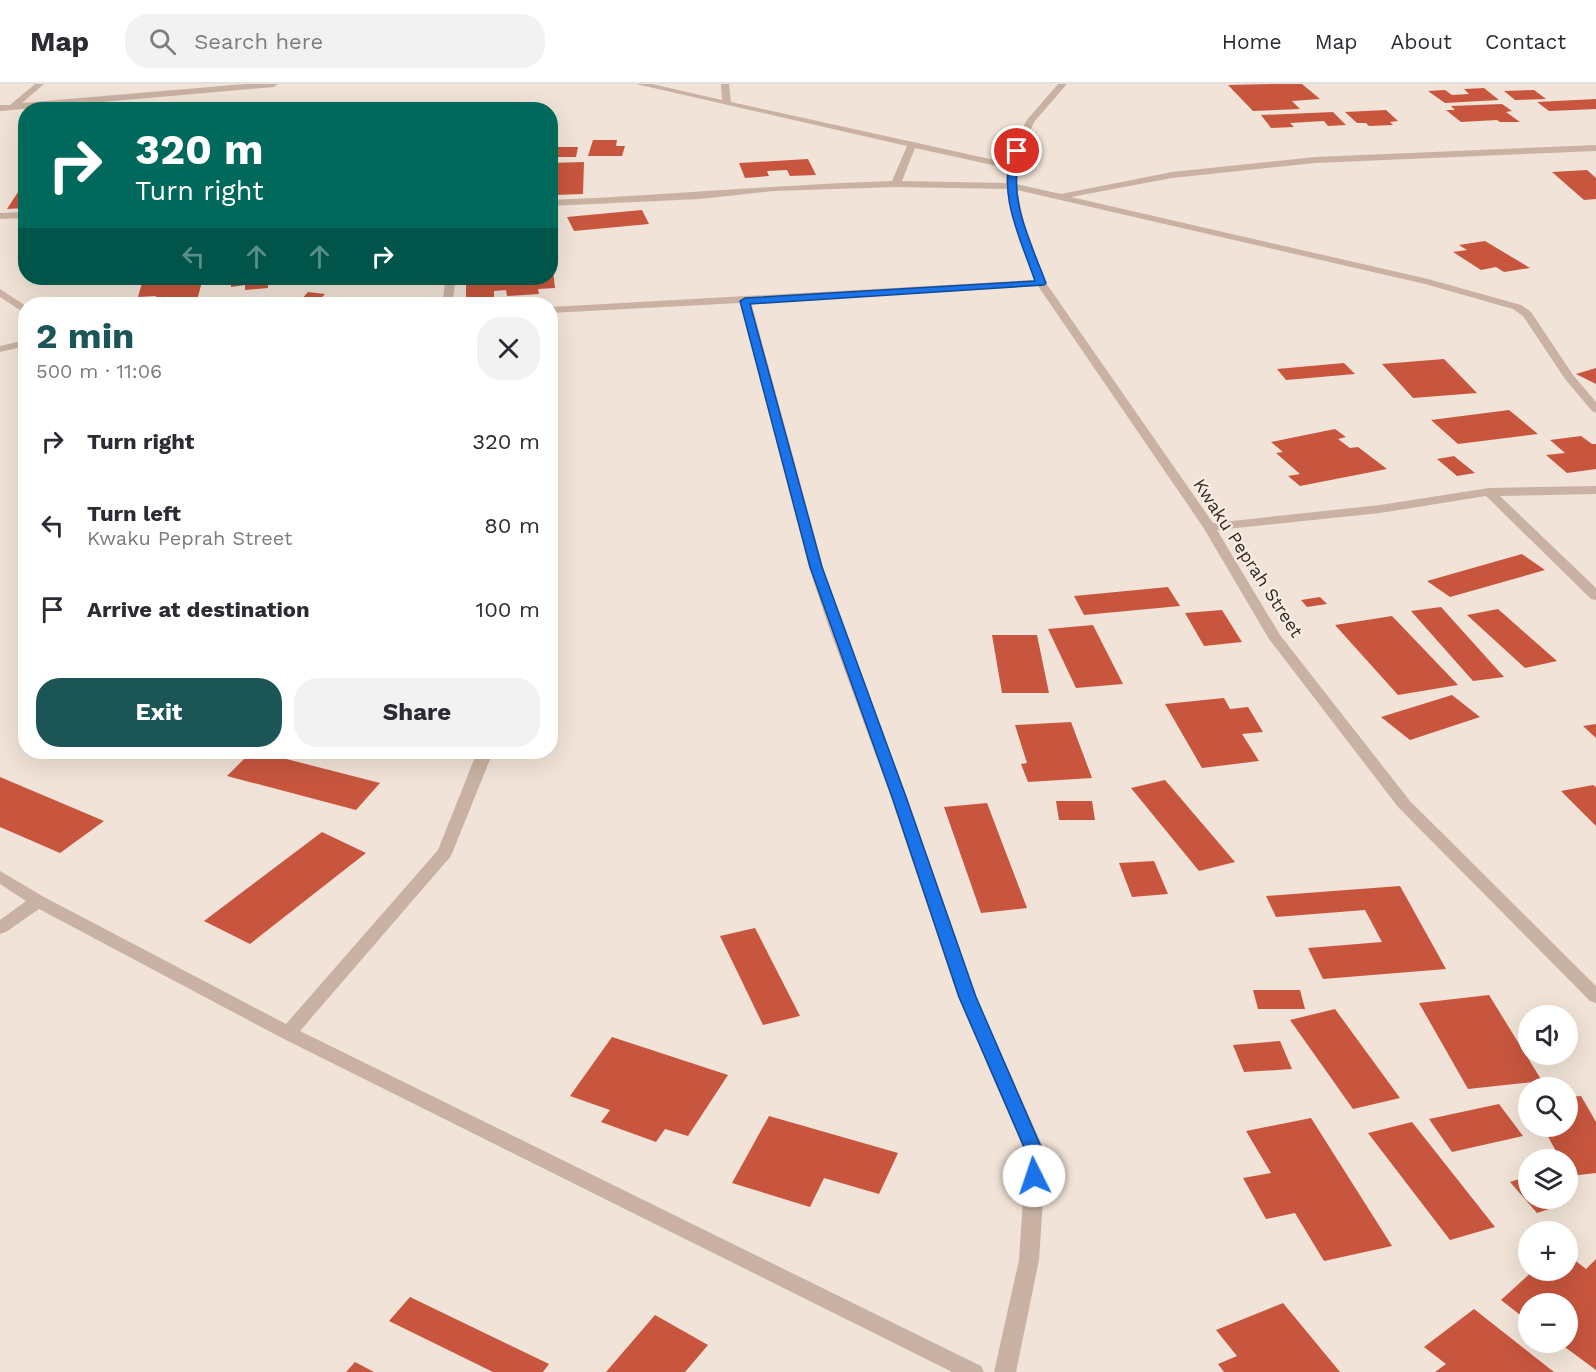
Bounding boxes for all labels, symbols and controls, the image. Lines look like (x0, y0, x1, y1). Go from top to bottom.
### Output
search box (125, 14, 545, 68)
text: Map (30, 25, 89, 58)
icon: search (146, 25, 179, 58)
text: Search here (194, 29, 323, 54)
text: Home (1222, 29, 1282, 54)
text: Map (1315, 29, 1358, 54)
text: About (1391, 29, 1452, 54)
text: Contact (1485, 29, 1566, 54)
text: 320 m (135, 125, 264, 174)
pin (991, 125, 1042, 176)
icon: right (36, 126, 114, 204)
icon: arrive (1000, 134, 1033, 167)
text: Turn right (135, 175, 264, 207)
icon: left (177, 240, 210, 273)
icon: ahead (240, 240, 273, 273)
icon: ahead (303, 240, 336, 273)
icon: right (366, 240, 399, 273)
text: 2 min (36, 315, 134, 357)
button: close (477, 317, 540, 380)
text: 500 m · 11:06 (36, 359, 162, 383)
icon: right (36, 425, 69, 458)
text: Turn right (87, 429, 194, 454)
text: 320 m (472, 429, 540, 454)
street label: Kwaku Peprah Street (1189, 475, 1308, 641)
text: Turn left (87, 501, 181, 526)
icon: left (36, 509, 69, 542)
text: 80 m (484, 513, 540, 538)
text: Kwaku Peprah Street (87, 526, 292, 550)
icon: arrive (36, 593, 69, 626)
text: Arrive at destination (87, 597, 310, 622)
text: 100 m (476, 597, 540, 622)
button: Exit (36, 678, 282, 747)
button: Share (294, 678, 540, 747)
map controls (1518, 1005, 1578, 1353)
button: sound (1518, 1005, 1578, 1065)
button: search (1518, 1077, 1578, 1137)
position arrow (1002, 1144, 1066, 1208)
button: layers (1518, 1149, 1578, 1209)
button: + (1518, 1221, 1578, 1281)
button: − (1518, 1293, 1578, 1353)

